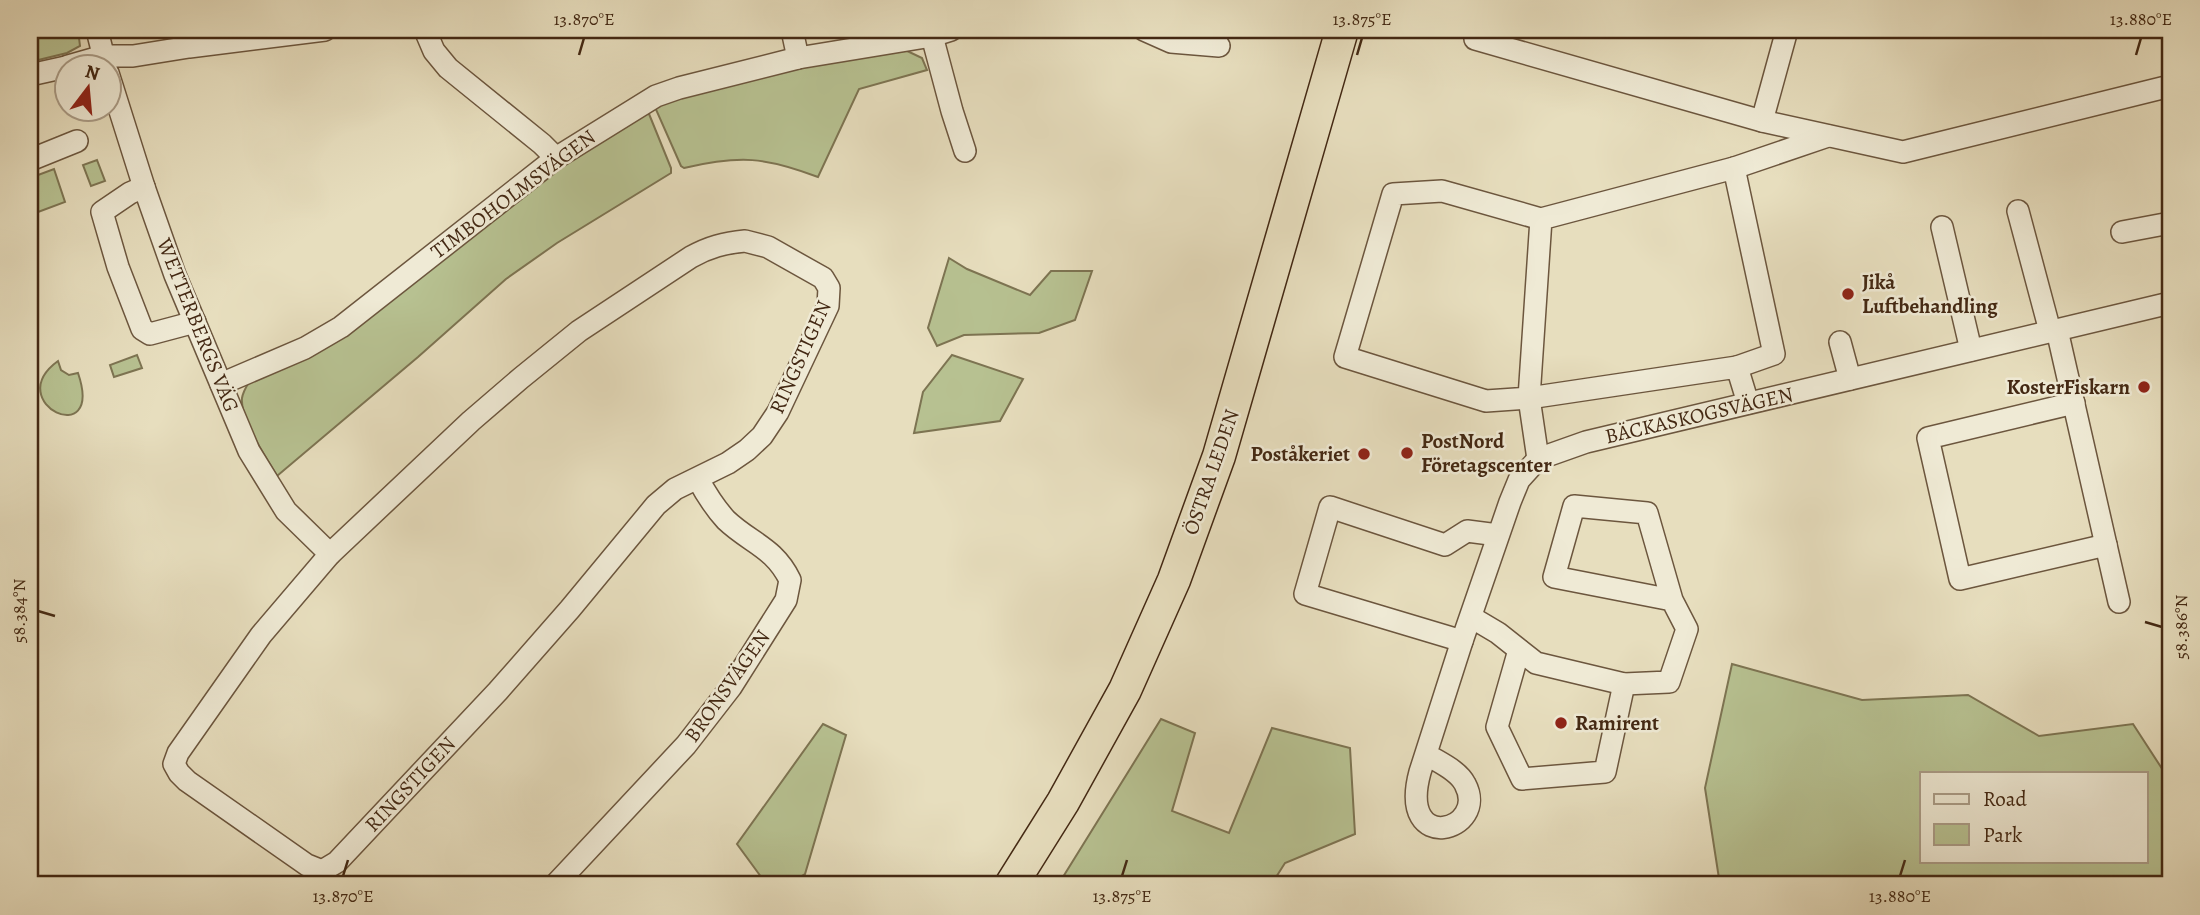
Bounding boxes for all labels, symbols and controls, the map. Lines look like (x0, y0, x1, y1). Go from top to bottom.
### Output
text: 13.870°E (553, 7, 615, 31)
text: 13.875°E (1332, 7, 1392, 31)
text: 13.880°E (2110, 7, 2172, 31)
north arrow (52, 52, 122, 122)
text: N (82, 58, 103, 87)
street label: TIMBOHOLMSVÄGEN (425, 123, 601, 265)
street label: WETTERBERGS VÄG (150, 233, 246, 416)
place label: Jikå Luftbehandling (1862, 268, 1998, 320)
marker: Jikå Luftbehandling (1840, 286, 1856, 302)
street label: RINGSTIGEN (763, 296, 837, 418)
place label: KosterFiskarn (2006, 373, 2130, 401)
marker: KosterFiskarn (2136, 379, 2152, 395)
street label: BÄCKASKOGSVÄGEN (1602, 380, 1796, 450)
street label: ÖSTRA LEDEN (1176, 405, 1246, 539)
place label: PostNord Företagscenter (1421, 427, 1552, 479)
place label: Poståkeriet (1251, 440, 1350, 468)
marker: PostNord Företagscenter (1399, 445, 1415, 461)
marker: Poståkeriet (1356, 446, 1372, 462)
text: 58.384°N (7, 579, 31, 643)
text: 58.386°N (2169, 595, 2193, 659)
street label: BRONSVÄGEN (678, 624, 776, 748)
place label: Ramirent (1575, 709, 1659, 737)
marker: Ramirent (1553, 715, 1569, 731)
street label: RINGSTIGEN (358, 730, 462, 838)
legend (1920, 772, 2148, 862)
text: Road (1983, 785, 2027, 813)
text: Park (1983, 821, 2023, 849)
text: 13.870°E (312, 884, 374, 908)
text: 13.875°E (1092, 884, 1152, 908)
text: 13.880°E (1869, 884, 1931, 908)

